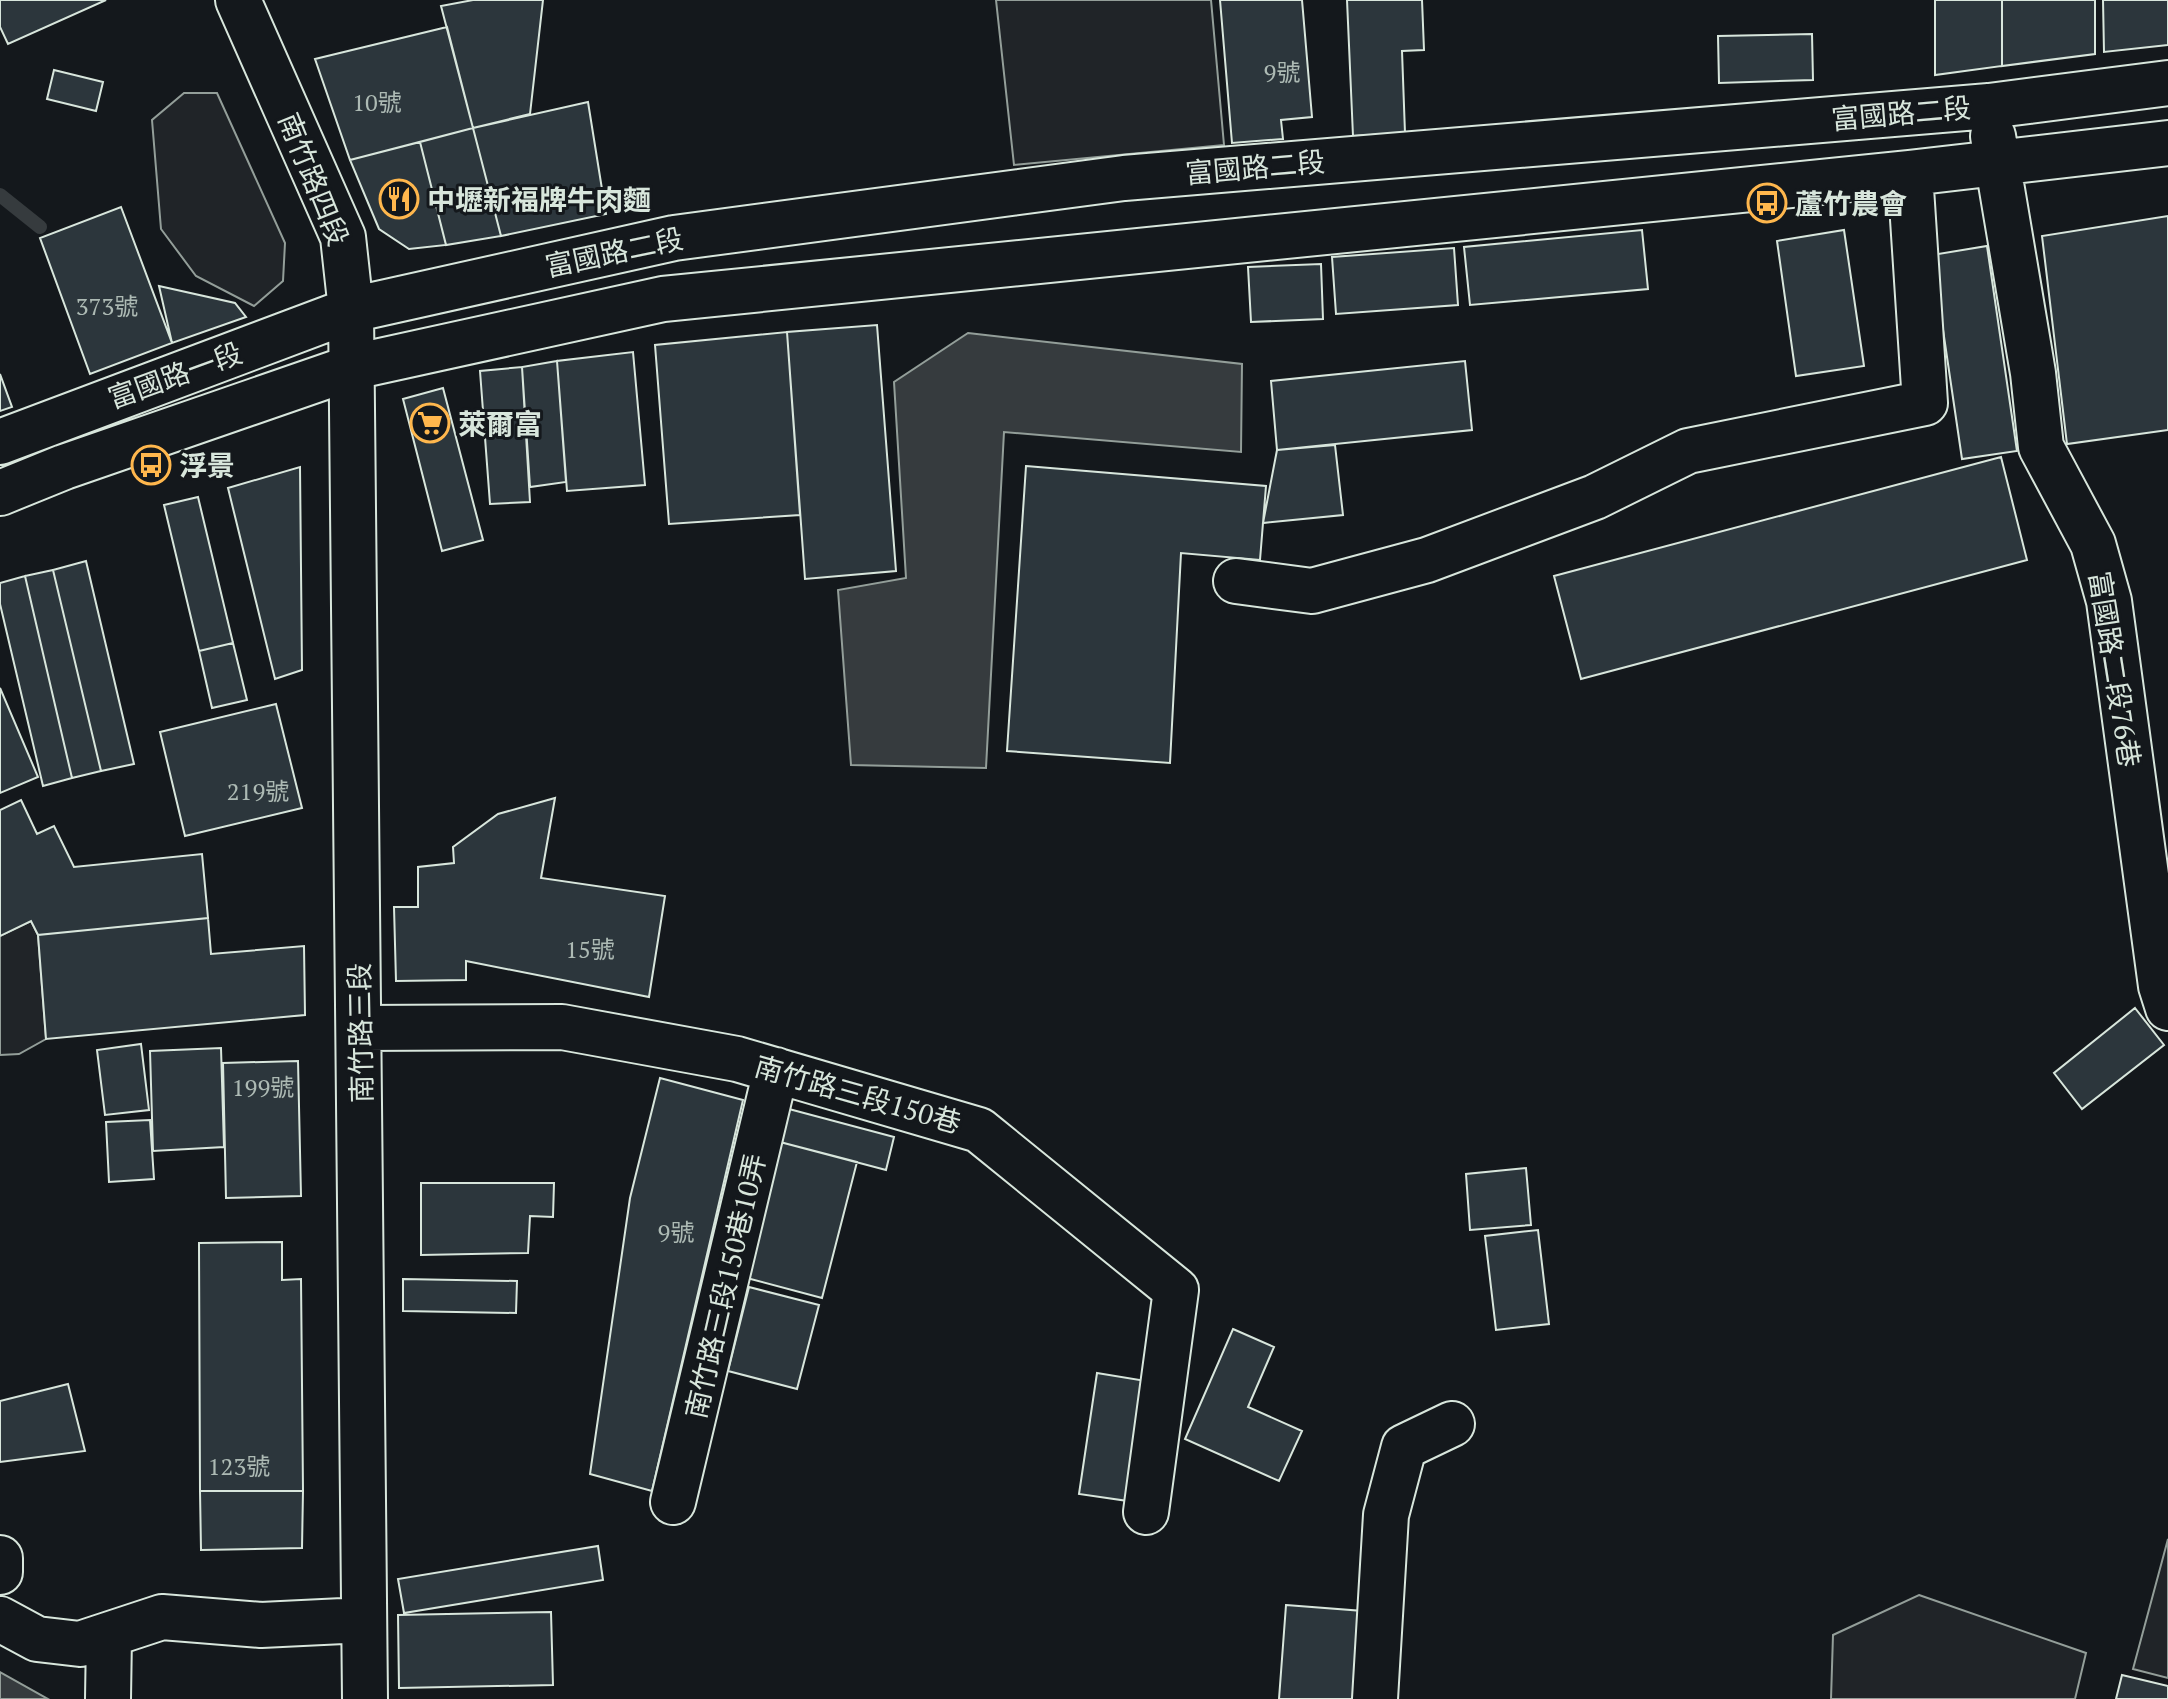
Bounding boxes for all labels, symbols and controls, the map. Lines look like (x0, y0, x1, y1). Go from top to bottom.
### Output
house number: 9號 (1264, 56, 1300, 88)
house number: 10號 (352, 86, 402, 118)
street label: 富國路二段 (1830, 88, 1972, 138)
street label: 南竹路四段 (271, 107, 357, 251)
street label: 富國路二段 (1184, 142, 1326, 192)
restaurant icon: 中壢新福牌牛肉麵 (378, 178, 420, 220)
place label: 中壢新福牌牛肉麵 (427, 181, 651, 218)
bus stop icon: 蘆竹農會 (1746, 182, 1788, 224)
place label: 蘆竹農會 (1795, 185, 1907, 222)
street label: 富國路二段 (542, 219, 686, 285)
house number: 373號 (76, 290, 138, 322)
street label: 富國路一段 (103, 334, 247, 416)
supermarket icon: 萊爾富 (409, 402, 451, 444)
place label: 萊爾富 (458, 405, 542, 442)
bus stop icon: 浮景 (130, 444, 172, 486)
place label: 浮景 (179, 447, 235, 484)
street label: 富國路二段76巷 (2081, 568, 2149, 770)
house number: 219號 (227, 775, 289, 807)
house number: 15號 (565, 933, 615, 965)
street label: 南竹路三段 (340, 963, 380, 1103)
street label: 南竹路三段150巷 (751, 1047, 965, 1141)
house number: 199號 (232, 1071, 294, 1103)
street label: 南竹路三段150巷10弄 (677, 1150, 773, 1422)
house number: 9號 (658, 1216, 694, 1248)
house number: 123號 (208, 1450, 270, 1482)

